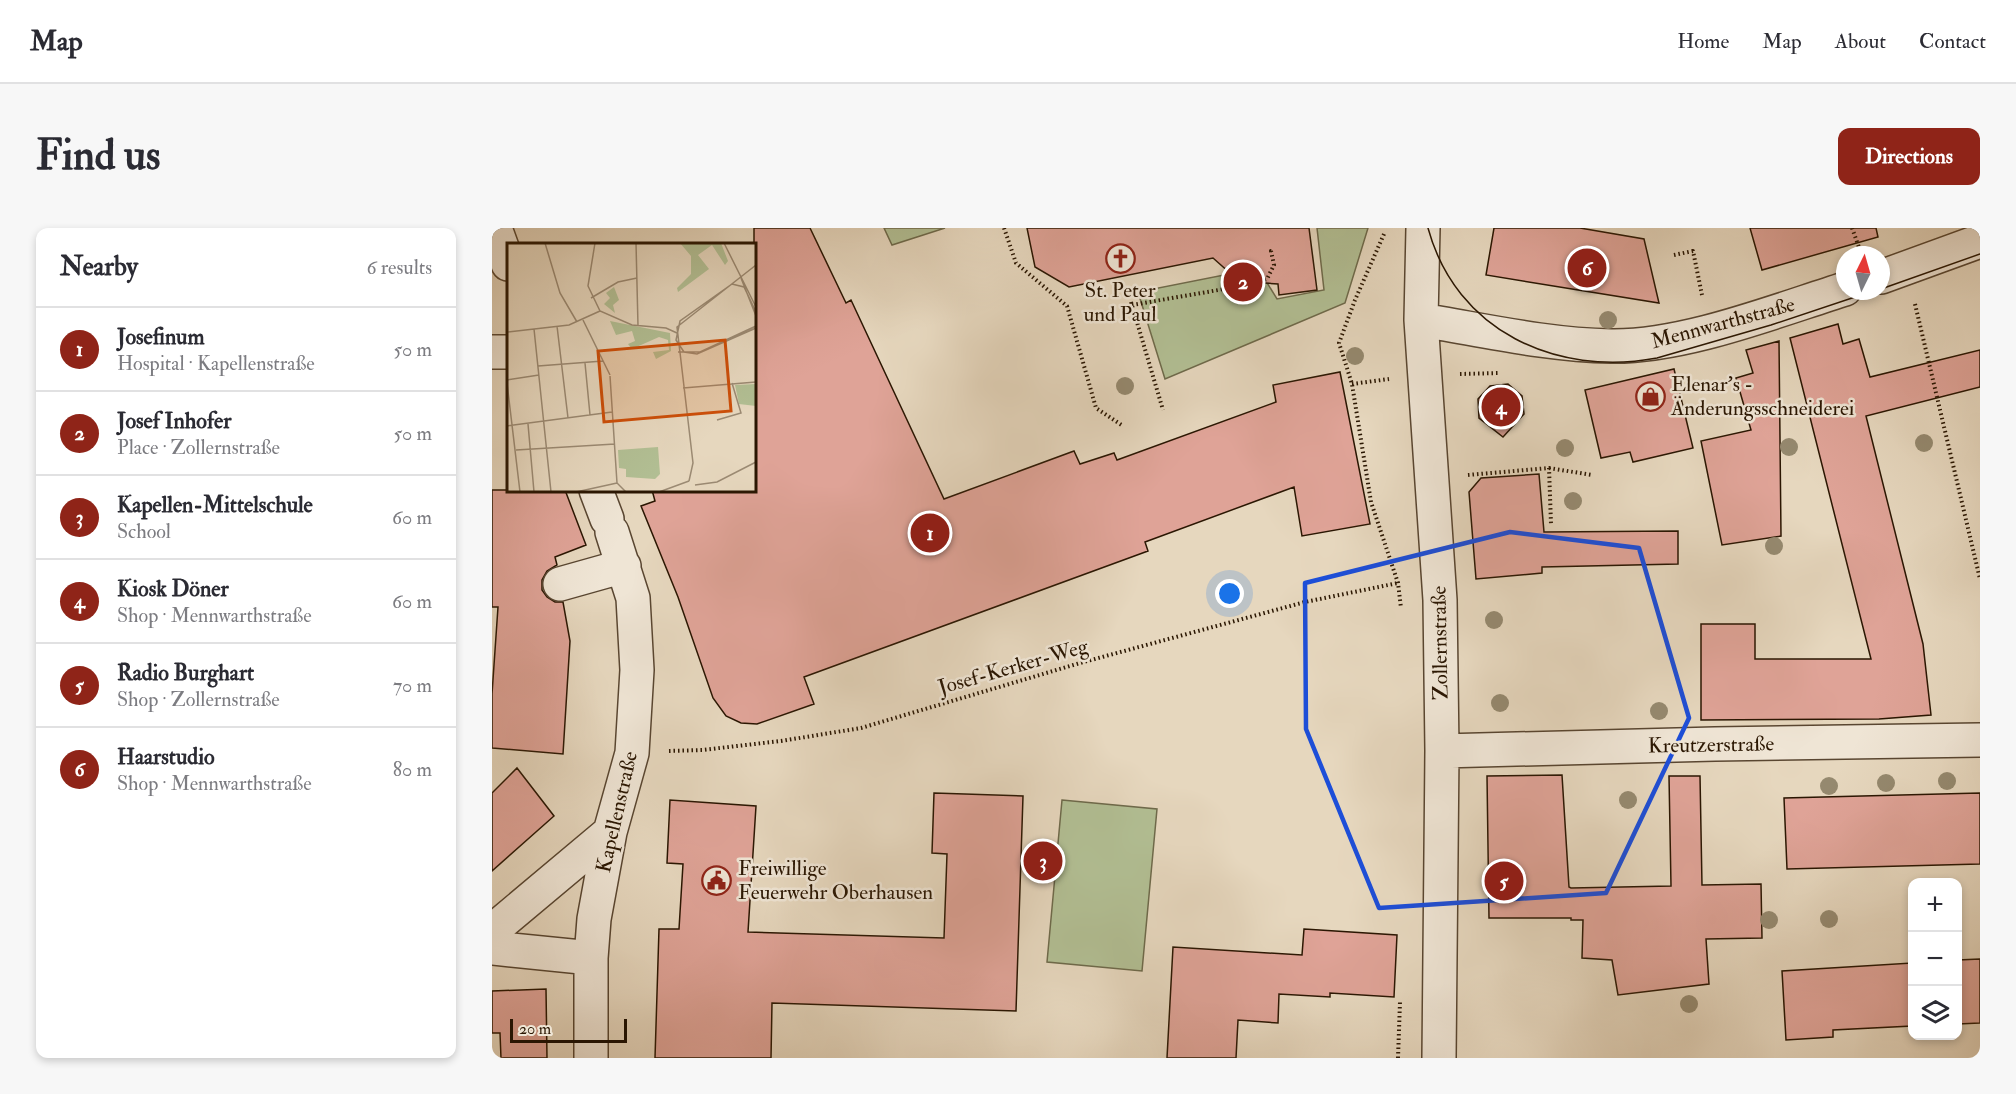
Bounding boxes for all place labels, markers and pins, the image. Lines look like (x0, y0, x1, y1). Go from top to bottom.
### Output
church icon: St. Peter und Paul (1104, 243, 1136, 275)
pin: 6 (1568, 246, 1606, 291)
pin: 2 (1224, 260, 1263, 304)
place label: St. Peter und Paul (1083, 277, 1157, 328)
place label: Elenar's - Änderungsschneiderei (1670, 371, 1855, 422)
shop icon: Elenar's - Änderungsschneiderei (1634, 380, 1666, 412)
pin: 4 (1482, 384, 1520, 429)
pin: 1 (910, 510, 950, 556)
pin: 3 (1024, 838, 1062, 884)
place label: Freiwillige Feuerwehr Oberhausen (738, 855, 933, 906)
pin: 5 (1484, 858, 1524, 904)
public building icon: Freiwillige Feuerwehr Oberhausen (701, 864, 733, 896)

